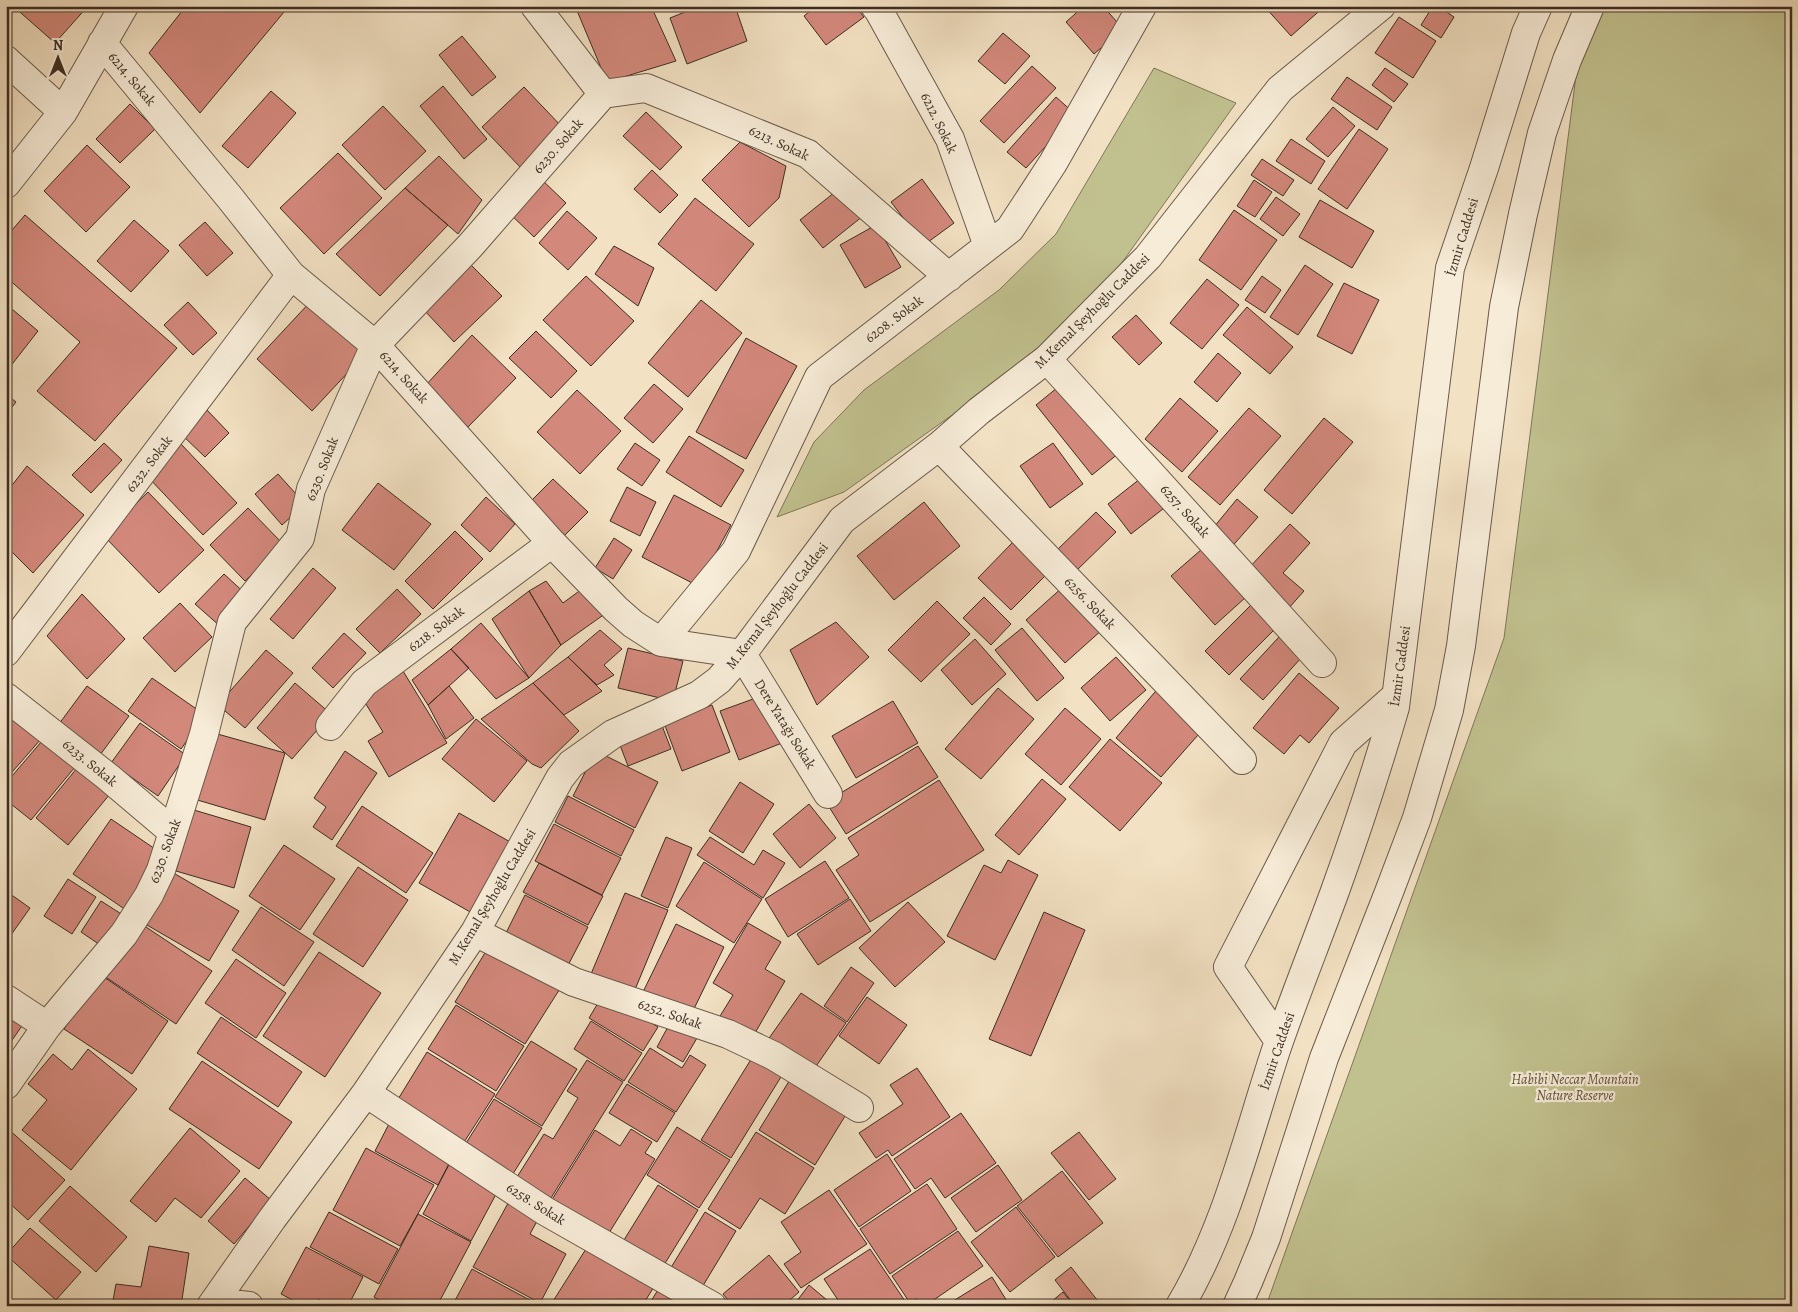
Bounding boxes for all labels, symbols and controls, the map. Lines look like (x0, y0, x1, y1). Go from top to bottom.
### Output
north arrow (32, 32, 82, 82)
text: N (53, 36, 63, 55)
street label: 6214. Sokak (104, 48, 160, 110)
street label: 6212. Sokak (916, 89, 962, 157)
street label: 6230. Sokak (529, 114, 587, 178)
street label: 6213. Sokak (746, 121, 812, 165)
street label: İzmir Caddesi (1441, 195, 1483, 279)
street label: M.Kemal Şeyhoğlu Caddesi (1030, 249, 1154, 373)
street label: 6208. Sokak (861, 291, 927, 347)
street label: 6214. Sokak (375, 346, 433, 408)
street label: 6232. Sokak (121, 432, 177, 496)
street label: 6230. Sokak (301, 434, 343, 504)
street label: 6257. Sokak (1156, 480, 1214, 542)
street label: M.Kemal Şeyhoğlu Caddesi (721, 539, 833, 673)
street label: 6256. Sokak (1060, 572, 1120, 634)
street label: 6218. Sokak (404, 602, 468, 656)
street label: İzmir Caddesi (1385, 624, 1415, 708)
street label: Dere Yatağı Sokak (750, 675, 820, 773)
street label: 6233. Sokak (58, 735, 122, 791)
street label: 6230. Sokak (145, 816, 185, 886)
street label: M.Kemal Şeyhoğlu Caddesi (444, 825, 540, 969)
street label: 6252. Sokak (635, 994, 705, 1034)
street label: İzmir Caddesi (1255, 1009, 1299, 1093)
park label: Habibi Neccar Mountain Nature Reserve (1511, 1070, 1639, 1105)
street label: 6258. Sokak (503, 1178, 569, 1230)

